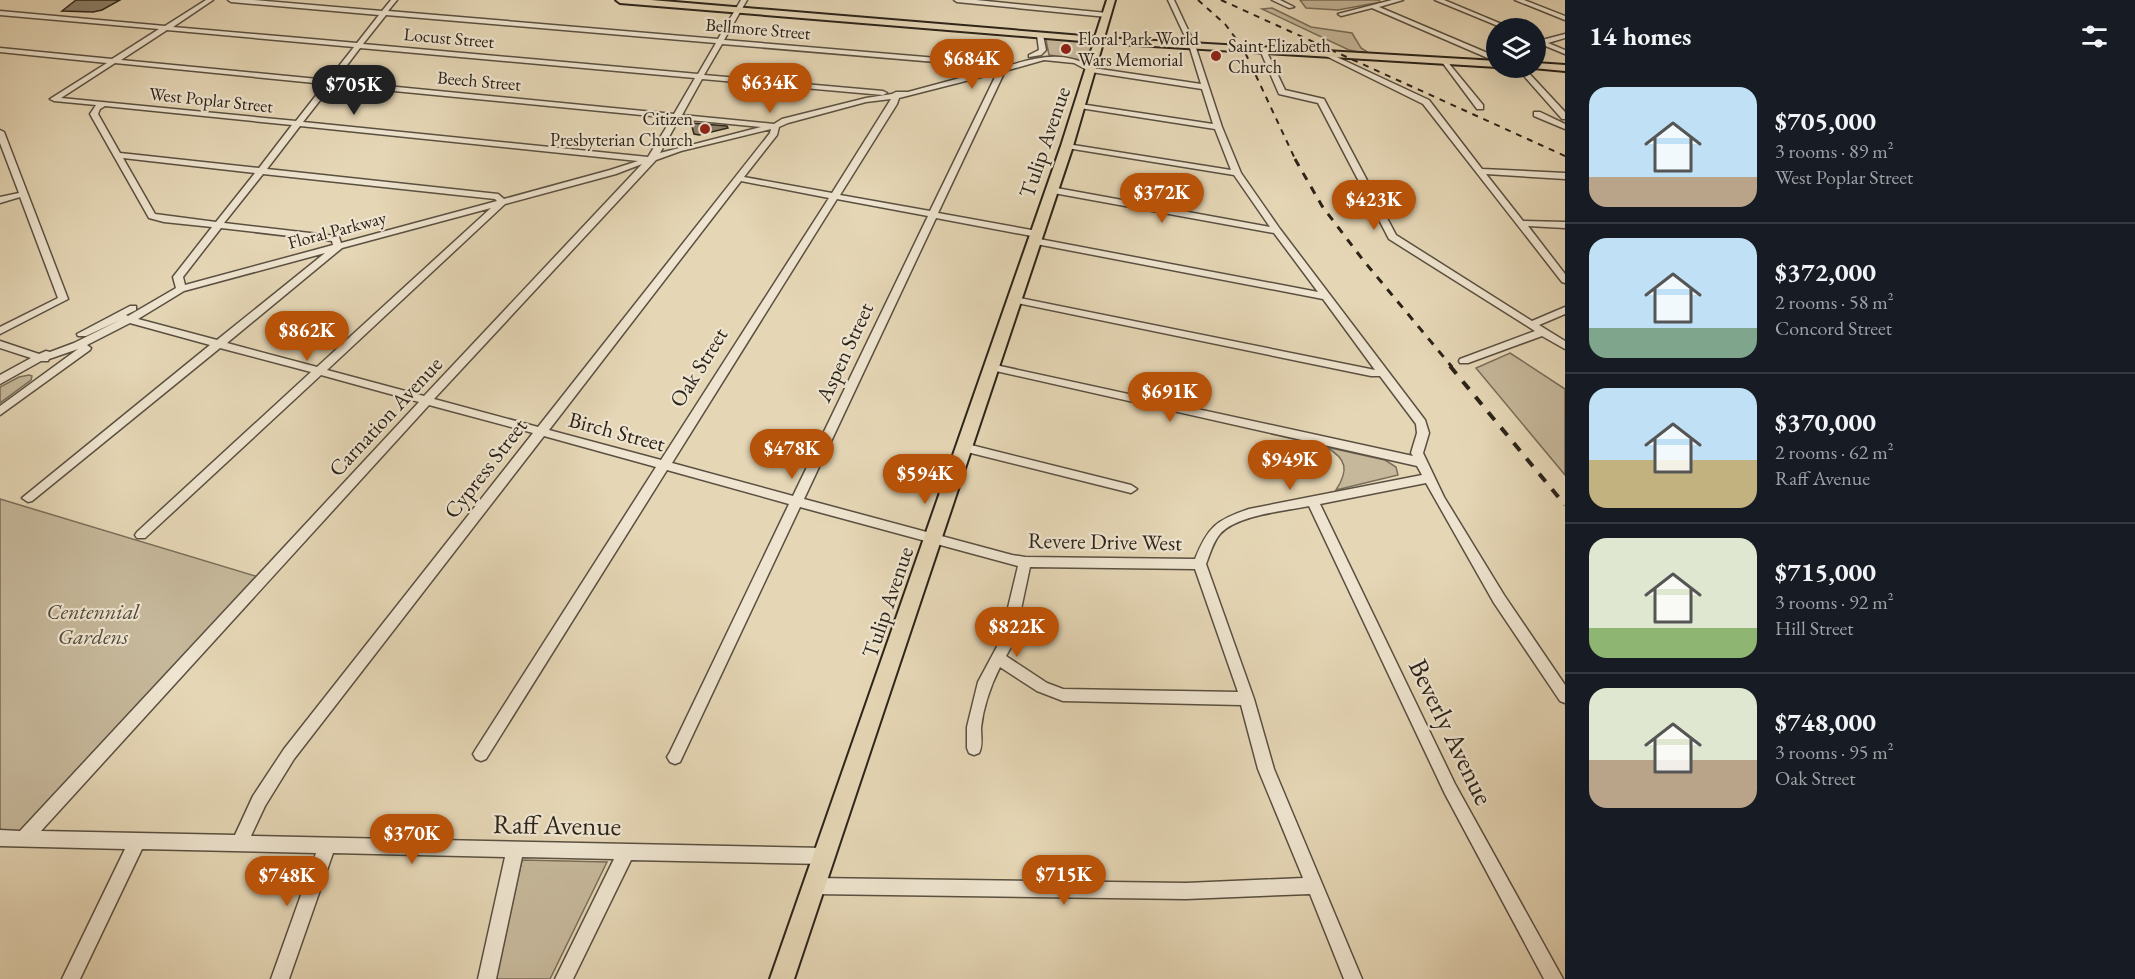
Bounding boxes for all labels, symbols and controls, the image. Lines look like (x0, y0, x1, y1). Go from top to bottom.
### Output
street label: Bellmore Street (705, 12, 812, 45)
map controls (1486, 18, 1546, 78)
button: layers (1486, 18, 1546, 78)
text: 14 homes (1589, 19, 1691, 53)
icon: filters (2078, 20, 2111, 53)
street label: Locust Street (403, 22, 496, 53)
place label: Floral Park World Wars Memorial (1078, 27, 1200, 71)
place label: Saint Elizabeth Church (1228, 34, 1331, 78)
pin: $684K (930, 39, 1014, 90)
marker: Floral Park World Wars Memorial (1059, 42, 1073, 56)
text: $684K (944, 45, 1000, 71)
marker: Saint Elizabeth Church (1209, 49, 1223, 63)
pin: $634K (728, 63, 812, 114)
pin: $705K (312, 65, 396, 116)
street label: Beech Street (436, 65, 522, 96)
text: $634K (742, 69, 798, 95)
text: $705K (326, 71, 382, 97)
street label: West Poplar Street (148, 82, 274, 117)
street label: Tulip Avenue (1012, 82, 1077, 202)
text: $705,000 (1775, 104, 1876, 138)
place label: Citizen Presbyterian Church (550, 107, 693, 151)
icon: home (1637, 111, 1709, 183)
marker: Citizen Presbyterian Church (698, 122, 712, 136)
text: 3 rooms · 89 m² (1775, 138, 1894, 164)
text: West Poplar Street (1775, 164, 1913, 190)
pin: $372K (1120, 173, 1204, 224)
text: $372K (1134, 179, 1190, 205)
pin: $423K (1332, 180, 1416, 231)
text: $423K (1346, 186, 1402, 212)
street label: Floral Parkway (285, 205, 389, 254)
text: $372,000 (1775, 255, 1876, 289)
icon: home (1637, 262, 1709, 334)
text: 2 rooms · 58 m² (1775, 289, 1894, 315)
street label: Aspen Street (808, 298, 880, 408)
pin: $862K (265, 311, 349, 362)
text: Concord Street (1775, 315, 1892, 341)
text: $862K (279, 317, 335, 343)
street label: Oak Street (663, 322, 734, 413)
street label: Carnation Avenue (322, 350, 449, 483)
pin: $691K (1128, 372, 1212, 423)
text: $691K (1142, 378, 1198, 404)
street label: Birch Street (565, 405, 668, 458)
text: $370,000 (1775, 405, 1876, 439)
street label: Cypress Street (437, 412, 534, 524)
icon: home (1637, 412, 1709, 484)
pin: $478K (750, 429, 834, 480)
text: $478K (764, 435, 820, 461)
text: 2 rooms · 62 m² (1775, 439, 1894, 465)
pin: $949K (1248, 440, 1332, 491)
text: $949K (1262, 446, 1318, 472)
pin: $594K (883, 454, 967, 505)
text: $594K (897, 460, 953, 486)
text: Raff Avenue (1775, 465, 1870, 491)
street label: Revere Drive West (1028, 526, 1182, 557)
street label: Tulip Avenue (855, 542, 920, 662)
text: $715,000 (1775, 555, 1876, 589)
icon: home (1637, 562, 1709, 634)
text: 3 rooms · 92 m² (1775, 589, 1894, 615)
park label: Centennial Gardens (47, 597, 140, 651)
pin: $822K (975, 607, 1059, 658)
text: $822K (989, 613, 1045, 639)
text: Hill Street (1775, 615, 1854, 641)
street label: Beverly Avenue (1401, 653, 1502, 811)
text: $748,000 (1775, 705, 1876, 739)
icon: home (1637, 712, 1709, 784)
text: 3 rooms · 95 m² (1775, 739, 1894, 765)
text: Oak Street (1775, 765, 1856, 791)
street label: Raff Avenue (492, 806, 622, 843)
pin: $370K (370, 814, 454, 865)
text: $370K (384, 820, 440, 846)
pin: $715K (1022, 855, 1106, 906)
pin: $748K (245, 856, 329, 907)
text: $715K (1036, 861, 1092, 887)
text: $748K (259, 862, 315, 888)

